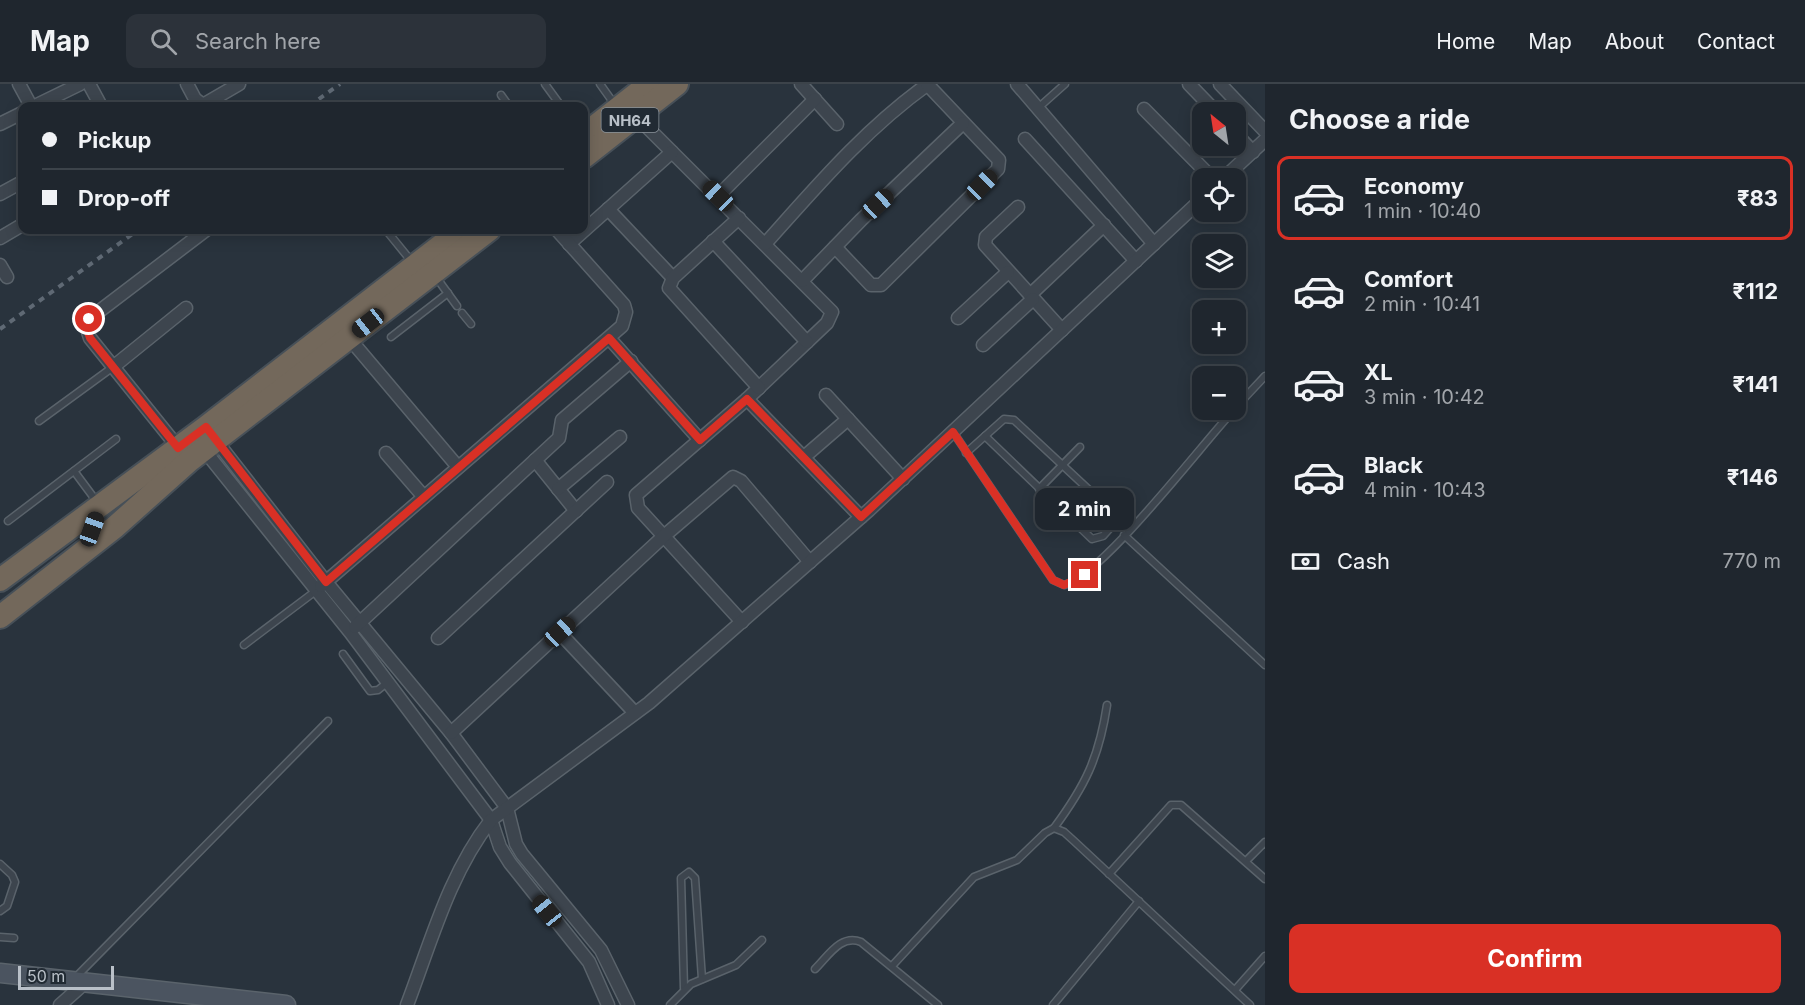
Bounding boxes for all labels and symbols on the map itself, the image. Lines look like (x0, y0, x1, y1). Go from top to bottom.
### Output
north arrow (1192, 102, 1246, 156)
road number: NH64 (602, 108, 658, 132)
car (963, 166, 1001, 204)
car (699, 177, 737, 215)
car (859, 185, 897, 223)
route start (75, 305, 102, 332)
car (348, 305, 388, 341)
callout: 2 min (1036, 488, 1134, 530)
car (77, 509, 107, 549)
route end (1071, 561, 1098, 588)
car (541, 613, 579, 651)
car (529, 891, 565, 931)
scale bar (18, 963, 114, 990)

